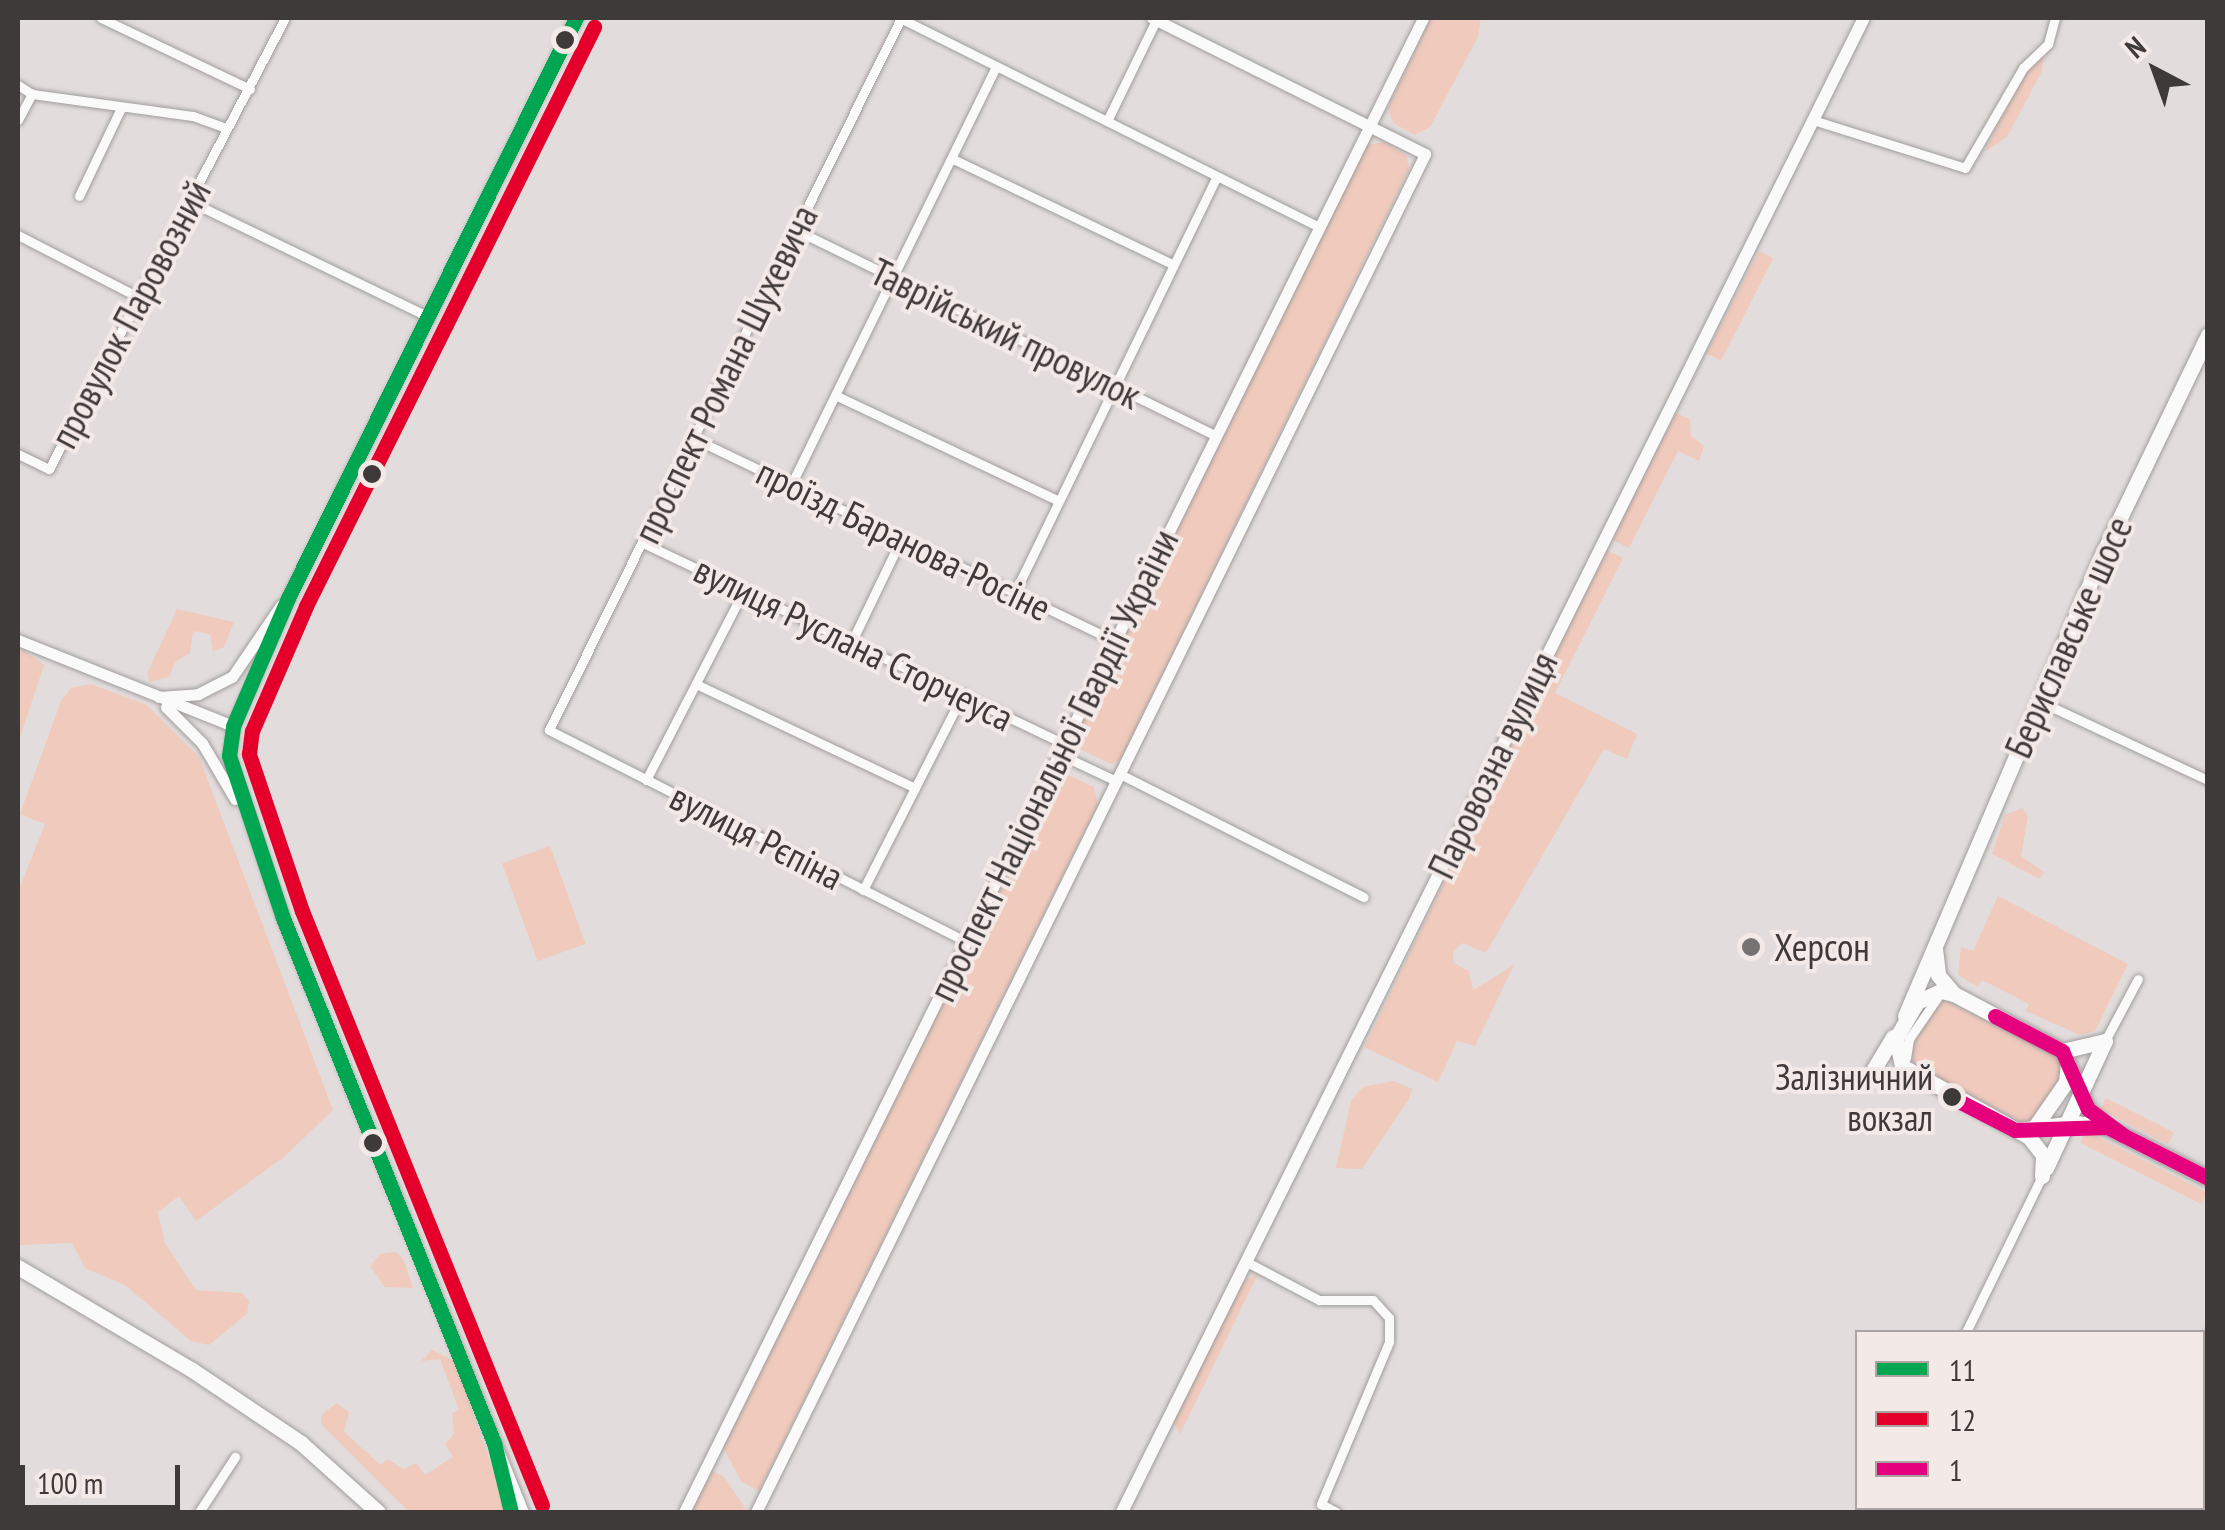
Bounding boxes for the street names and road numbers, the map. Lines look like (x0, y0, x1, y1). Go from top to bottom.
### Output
street label: провулок Паровозний (40, 173, 220, 455)
street label: проспект Романа Шухевича (623, 197, 827, 551)
street label: Таврійський провулок (864, 248, 1148, 418)
street label: проїзд Баранова-Росіне (750, 448, 1058, 630)
street label: Бериславське шосе (1995, 510, 2141, 764)
street label: проспект Національної Гвардії України (918, 521, 1188, 1009)
street label: вулиця Руслана Сторчеуса (687, 546, 1021, 740)
street label: Паровозна вулиця (1418, 645, 1566, 885)
street label: вулиця Рєпіна (663, 773, 851, 899)

